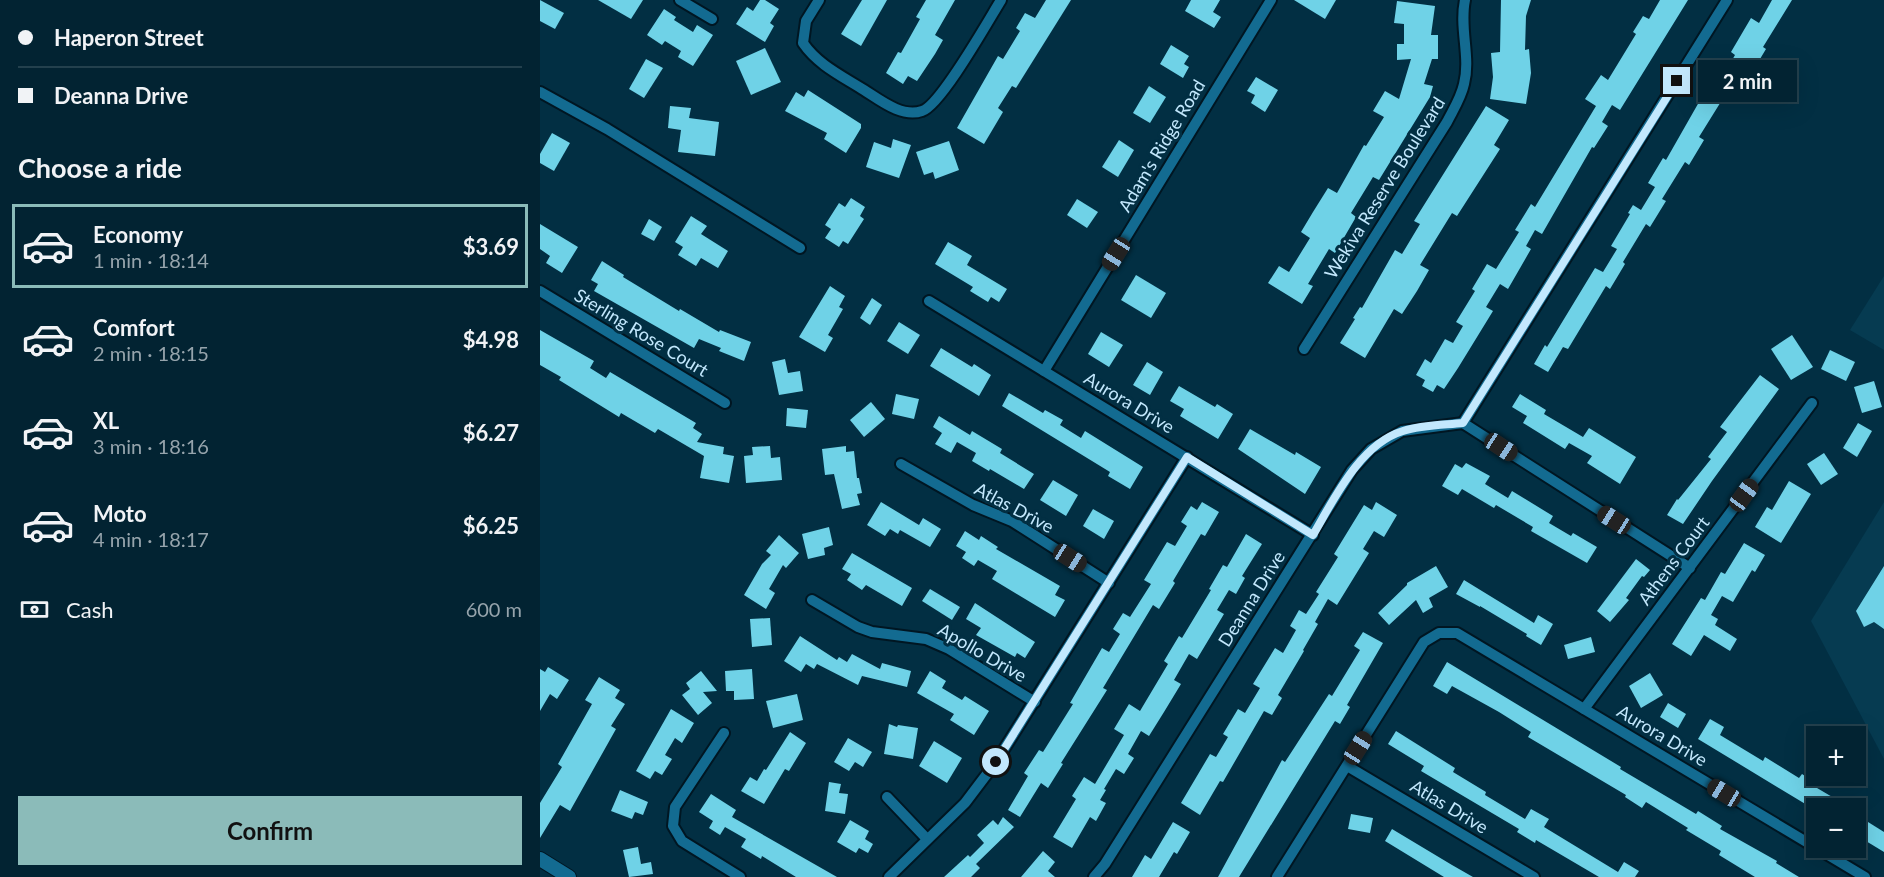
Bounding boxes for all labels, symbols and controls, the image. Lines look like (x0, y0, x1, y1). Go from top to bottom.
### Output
text: Haperon Street (54, 24, 204, 51)
callout: 2 min (1698, 60, 1797, 102)
route end (1663, 67, 1690, 94)
text: 2 min (1723, 69, 1772, 93)
street label: Adam's Ridge Road (1113, 75, 1209, 216)
text: Deanna Drive (54, 82, 188, 109)
street label: Wekiva Reserve Boulevard (1319, 93, 1449, 282)
text: Choose a ride (18, 151, 182, 184)
icon: car (21, 219, 75, 273)
text: Economy (93, 221, 183, 248)
text: $3.69 (463, 233, 519, 260)
car (1099, 234, 1133, 274)
text: 1 min · 18:14 (93, 248, 209, 272)
street label: Sterling Rose Court (571, 283, 713, 381)
icon: car (21, 312, 75, 366)
text: Comfort (93, 314, 175, 341)
text: $4.98 (463, 326, 519, 353)
text: 2 min · 18:15 (93, 341, 209, 365)
street label: Aurora Drive (1080, 367, 1179, 438)
icon: car (21, 405, 75, 459)
text: XL (93, 407, 119, 434)
text: $6.27 (463, 419, 519, 446)
car (1481, 430, 1521, 464)
text: 3 min · 18:16 (93, 434, 209, 458)
car (1726, 475, 1762, 515)
street label: Atlas Drive (971, 477, 1058, 537)
icon: car (21, 498, 75, 552)
text: Moto (93, 500, 147, 527)
car (1594, 503, 1634, 537)
street label: Athens Court (1633, 511, 1714, 609)
text: $6.25 (463, 512, 519, 539)
text: 4 min · 18:17 (93, 527, 209, 551)
car (1050, 541, 1090, 575)
street label: Deanna Drive (1213, 547, 1289, 650)
icon: cash (18, 593, 51, 626)
text: Cash (66, 596, 113, 623)
text: 600 m (466, 597, 522, 621)
street label: Apollo Drive (934, 618, 1031, 686)
street label: Aurora Drive (1613, 700, 1712, 771)
map controls (1806, 726, 1866, 858)
button: + (1806, 726, 1866, 786)
car (1341, 728, 1375, 768)
route start (982, 748, 1009, 775)
street label: Atlas Drive (1407, 774, 1492, 838)
car (1704, 776, 1744, 810)
button: Confirm (18, 796, 522, 865)
button: − (1806, 798, 1866, 858)

